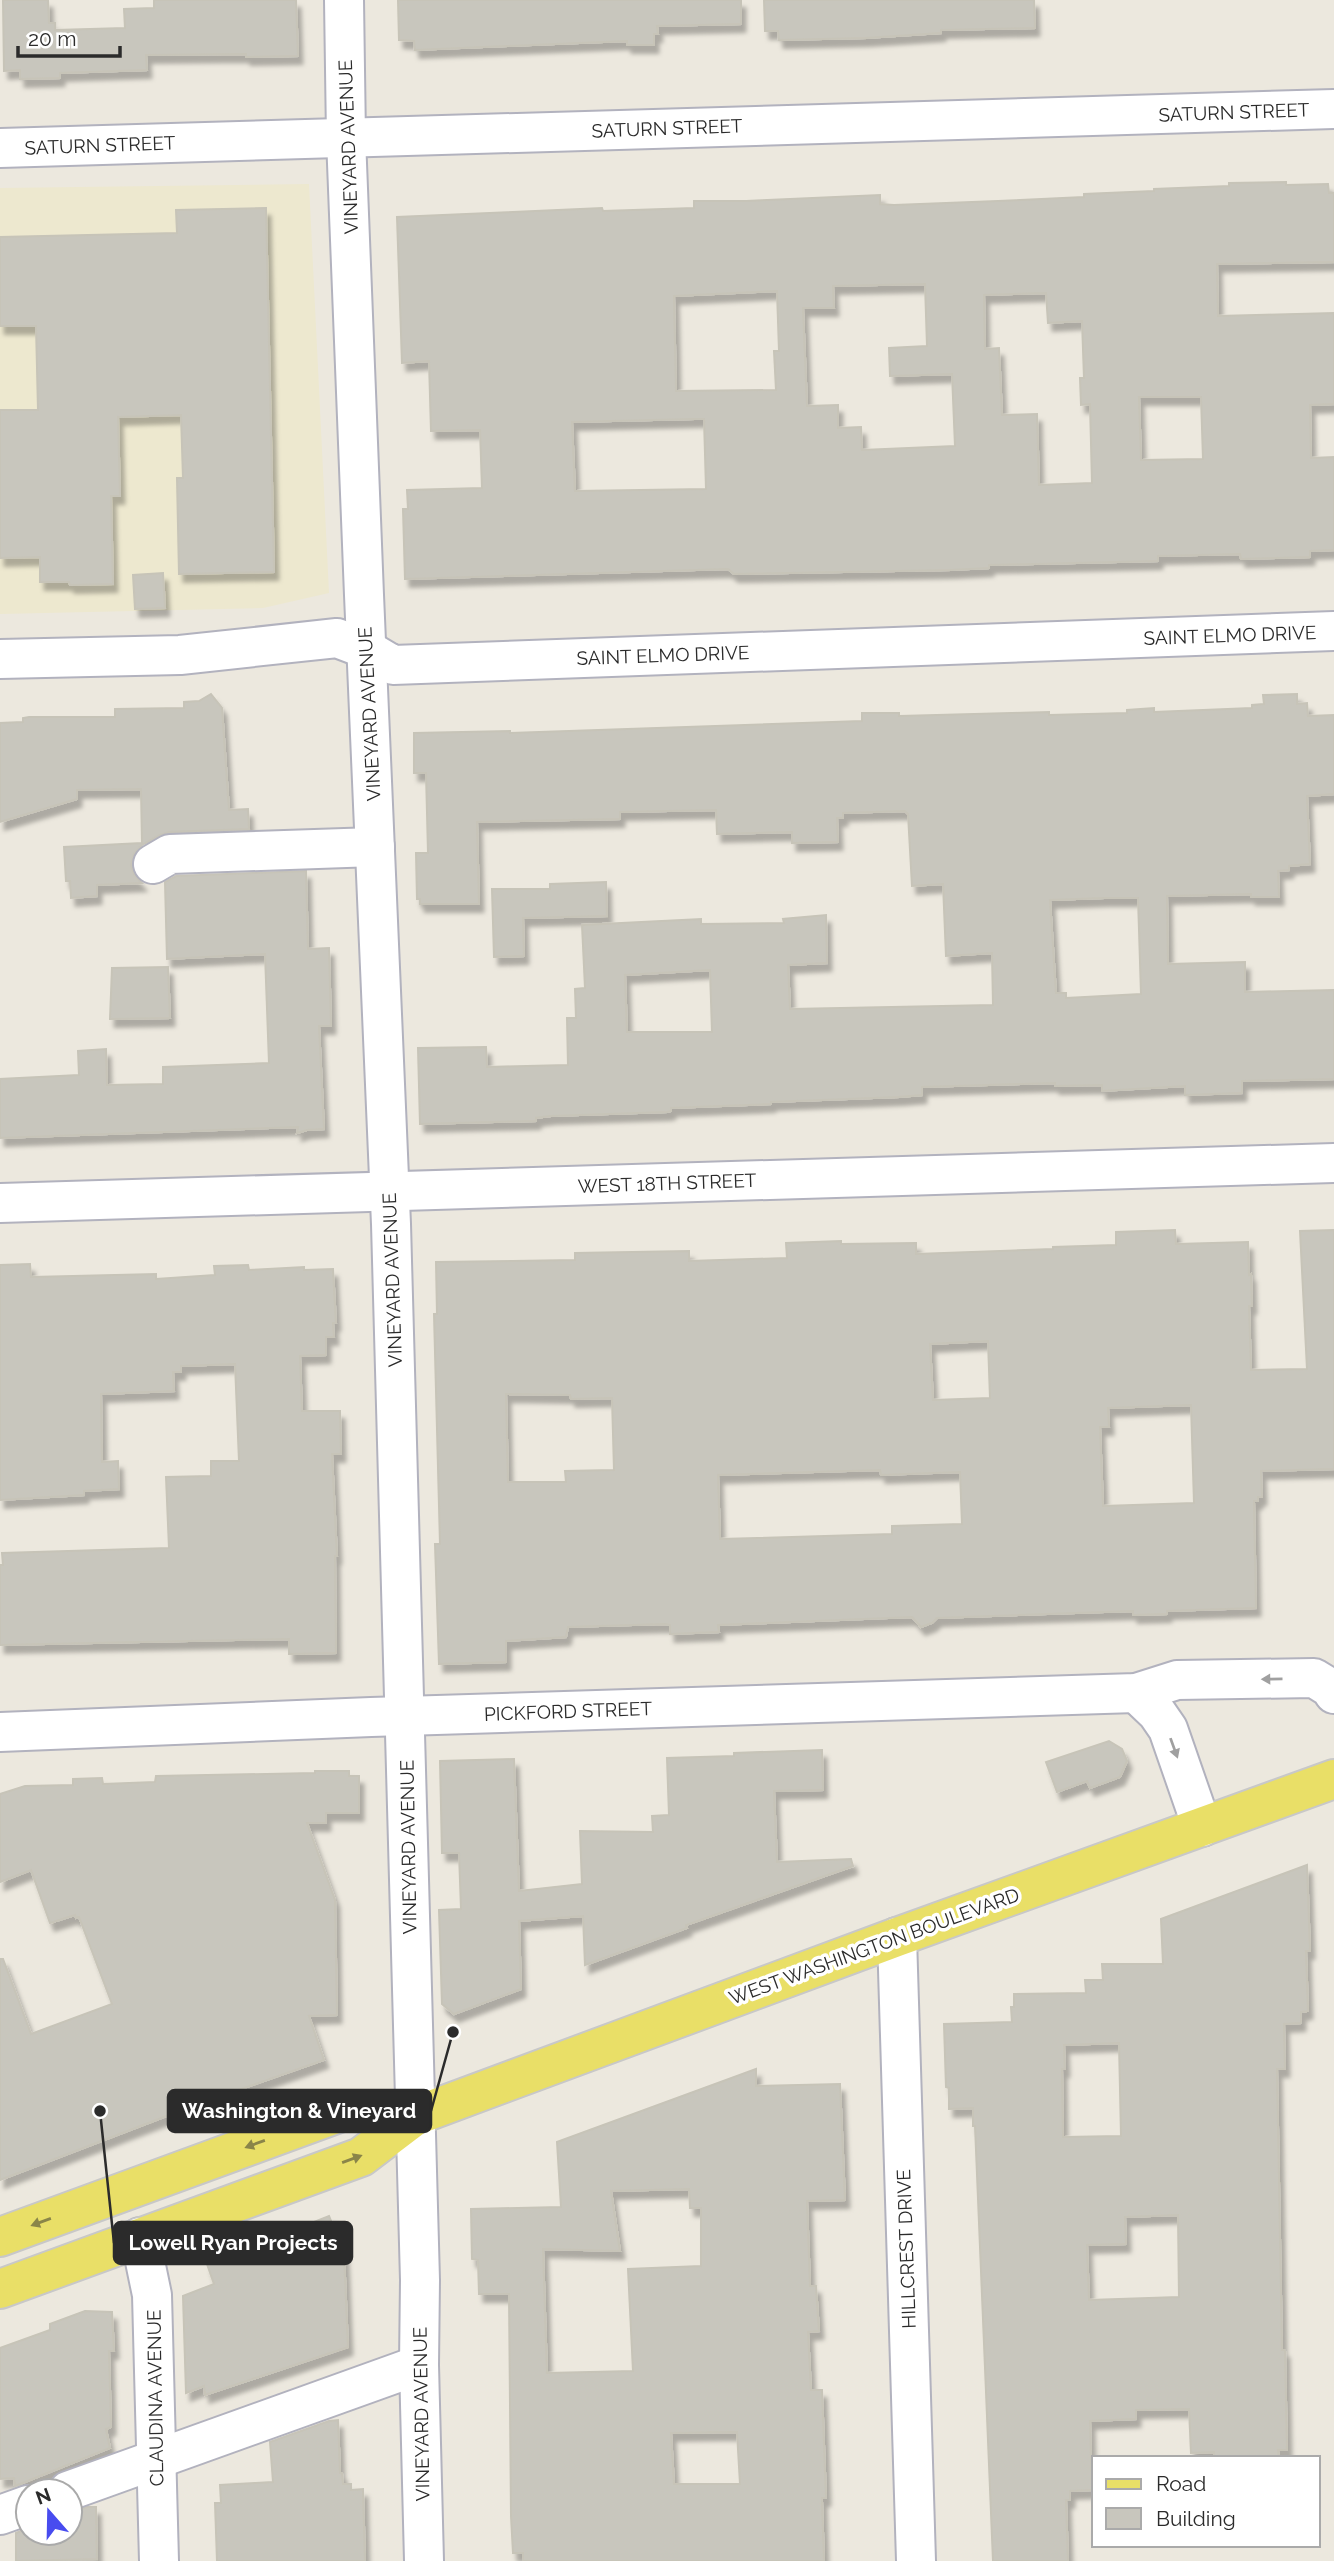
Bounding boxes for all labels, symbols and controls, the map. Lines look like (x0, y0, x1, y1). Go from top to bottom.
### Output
scale bar (18, 14, 119, 58)
text: 20 m (28, 26, 76, 51)
street label: VINEYARD AVENUE (334, 59, 362, 235)
street label: SATURN STREET (1158, 98, 1310, 126)
street label: SATURN STREET (591, 114, 743, 142)
street label: SATURN STREET (24, 131, 176, 159)
street label: SAINT ELMO DRIVE (1143, 621, 1317, 649)
street label: VINEYARD AVENUE (353, 626, 385, 802)
street label: SAINT ELMO DRIVE (576, 641, 750, 669)
street label: WEST 18TH STREET (577, 1169, 757, 1197)
street label: VINEYARD AVENUE (378, 1192, 406, 1368)
one-way arrow (1261, 1673, 1283, 1684)
street label: PICKFORD STREET (484, 1697, 653, 1725)
one-way arrow (1169, 1737, 1180, 1758)
street label: VINEYARD AVENUE (395, 1760, 421, 1934)
street label: WEST WASHINGTON BOULEVARD (726, 1883, 1022, 2009)
callout: Washington & Vineyard (168, 2090, 431, 2132)
text: Washington & Vineyard (182, 2098, 416, 2123)
one-way arrow (244, 2139, 265, 2150)
one-way arrow (341, 2154, 362, 2165)
street label: HILLCREST DRIVE (892, 2169, 920, 2329)
one-way arrow (31, 2217, 52, 2228)
callout: Lowell Ryan Projects (114, 2222, 352, 2264)
text: Lowell Ryan Projects (128, 2230, 338, 2255)
street label: CLAUDINA AVENUE (142, 2309, 168, 2487)
street label: VINEYARD AVENUE (408, 2327, 434, 2501)
legend (1092, 2456, 1320, 2547)
text: Road (1156, 2471, 1206, 2496)
north arrow (14, 2477, 84, 2547)
text: N (33, 2483, 54, 2509)
text: Building (1156, 2506, 1236, 2531)

